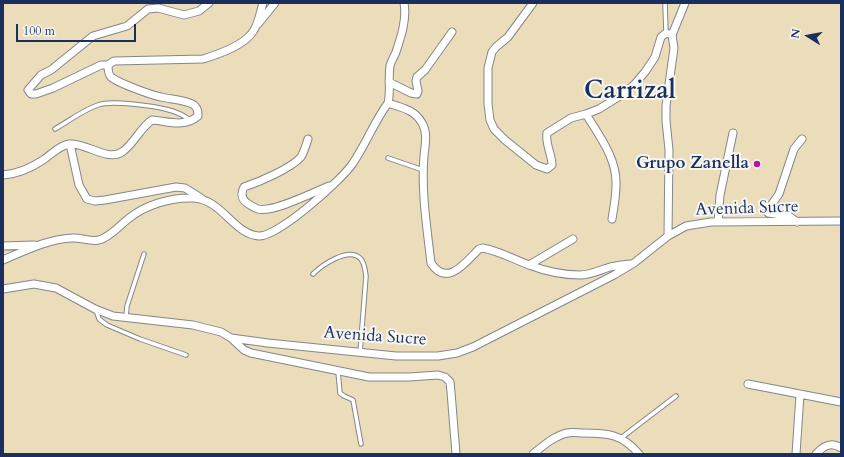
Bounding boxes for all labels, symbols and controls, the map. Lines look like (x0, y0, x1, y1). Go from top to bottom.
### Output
scale bar (18, 16, 138, 42)
north arrow (788, 16, 828, 56)
text: 100 m (23, 23, 55, 39)
text: N (787, 28, 804, 40)
district label: Carrizal (584, 77, 676, 107)
place label: Grupo Zanella (636, 154, 749, 174)
marker: Grupo Zanella (752, 159, 762, 169)
street label: Avenida Sucre (695, 197, 799, 221)
street label: Avenida Sucre (323, 323, 427, 351)

